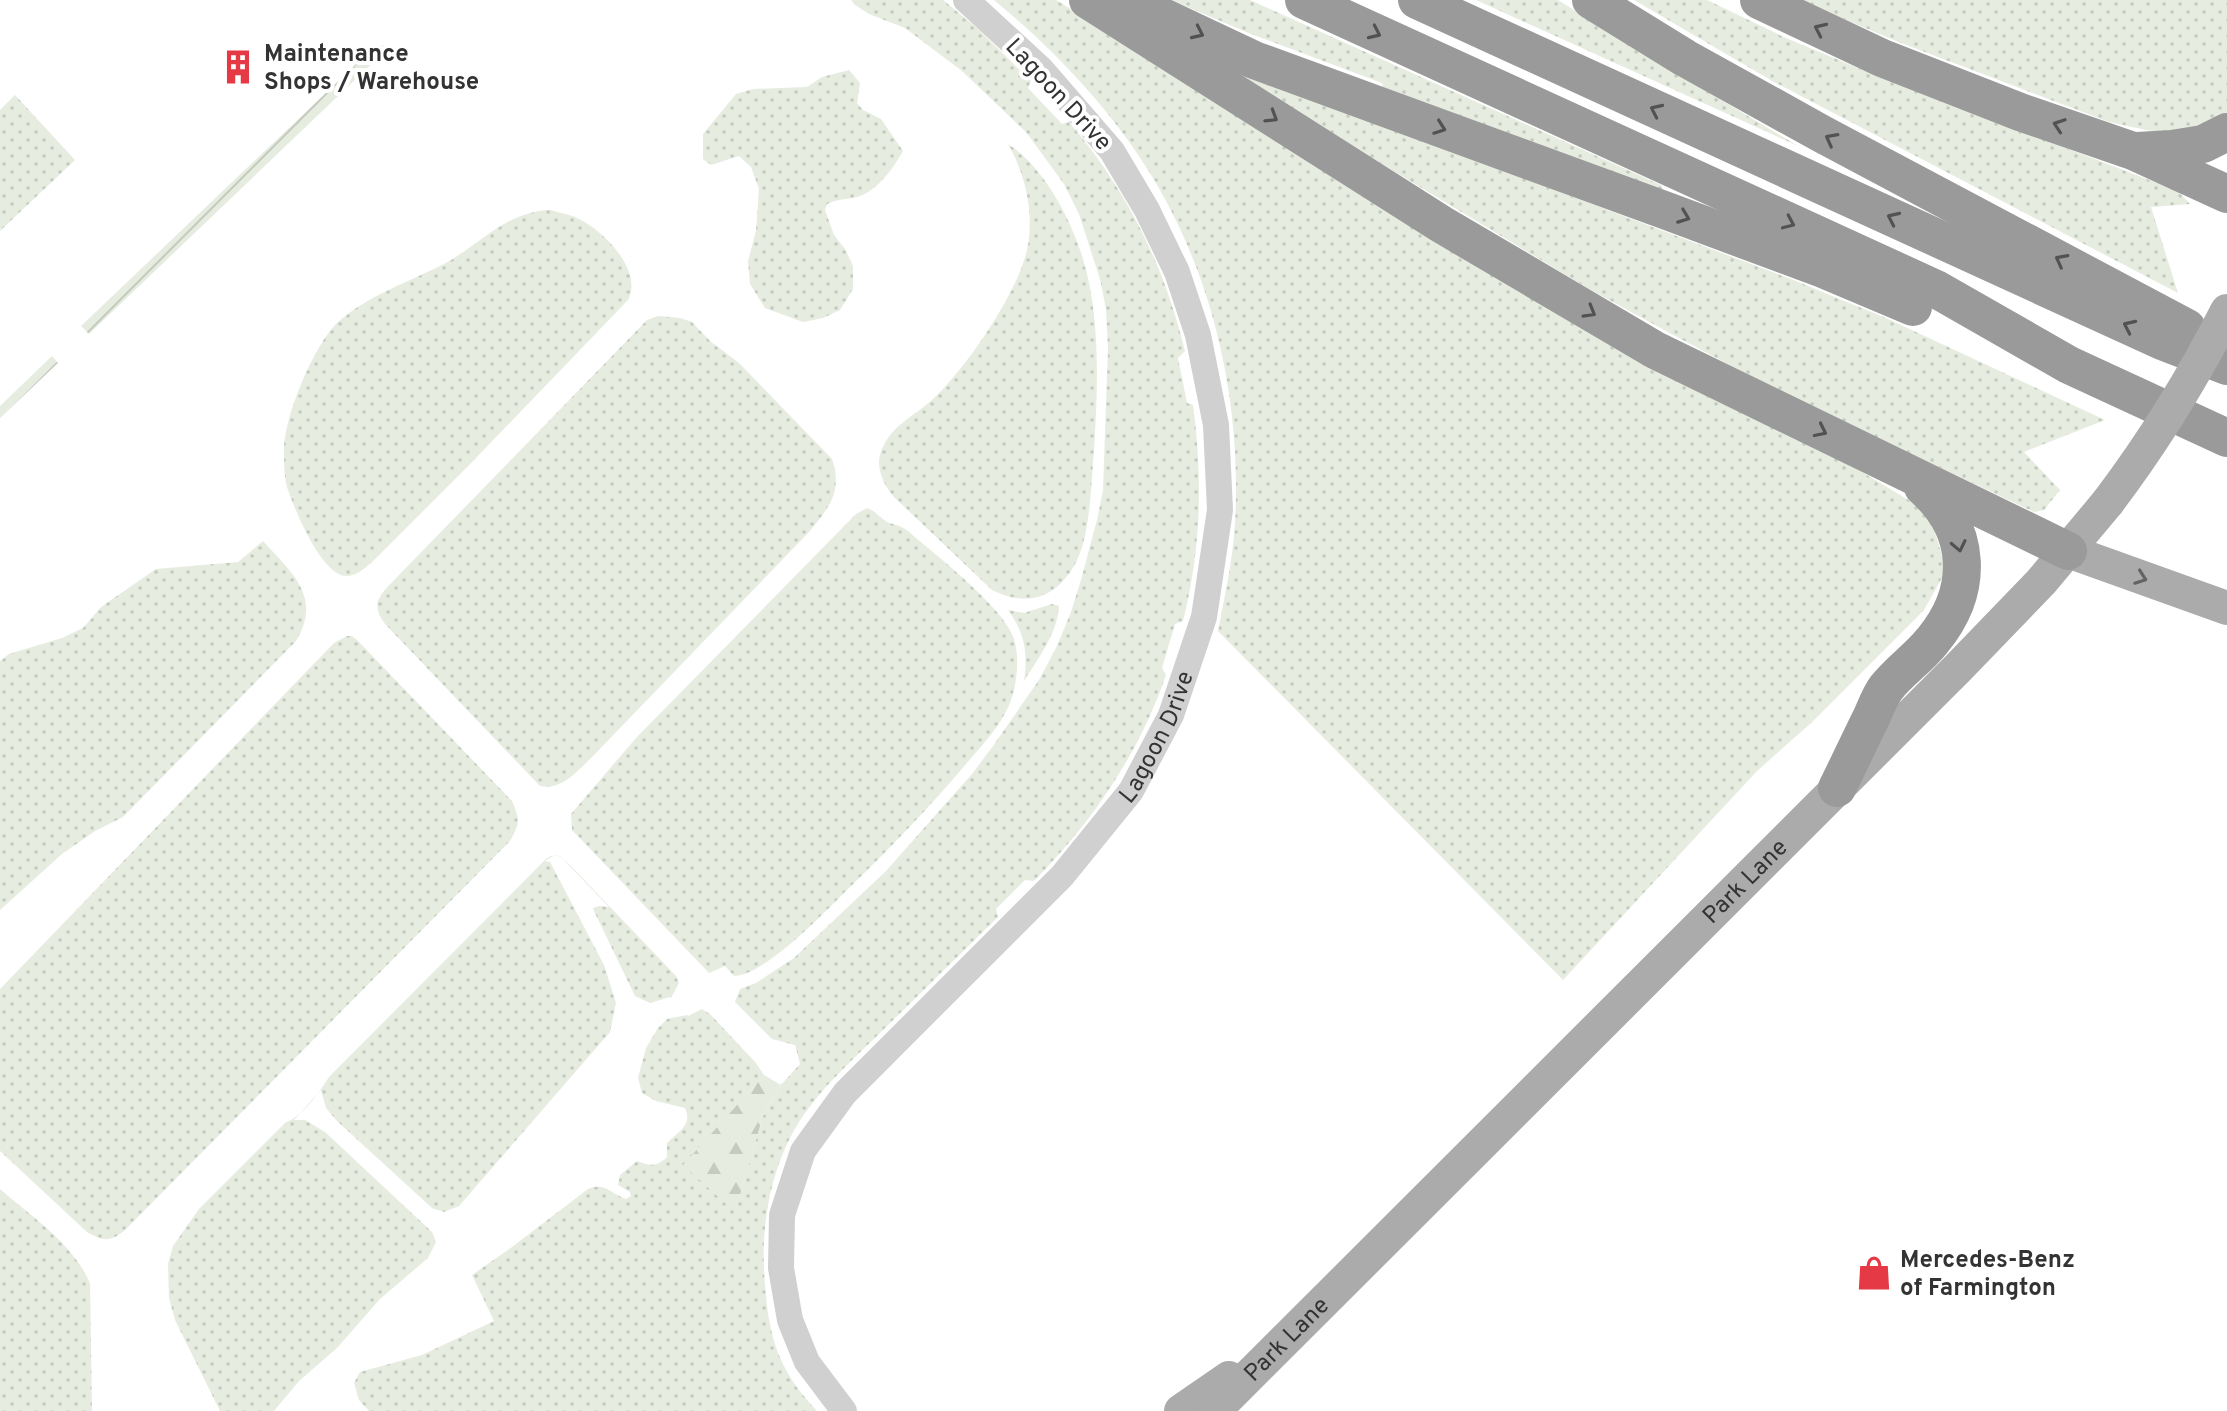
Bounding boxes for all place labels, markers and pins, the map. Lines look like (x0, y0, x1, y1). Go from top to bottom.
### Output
place label: Maintenance Shops / Warehouse (264, 40, 479, 98)
building icon: Maintenance Shops / Warehouse (219, 48, 257, 86)
place label: Mercedes-Benz of Farmington (1900, 1246, 2075, 1304)
shop icon: Mercedes-Benz of Farmington (1855, 1254, 1893, 1292)

